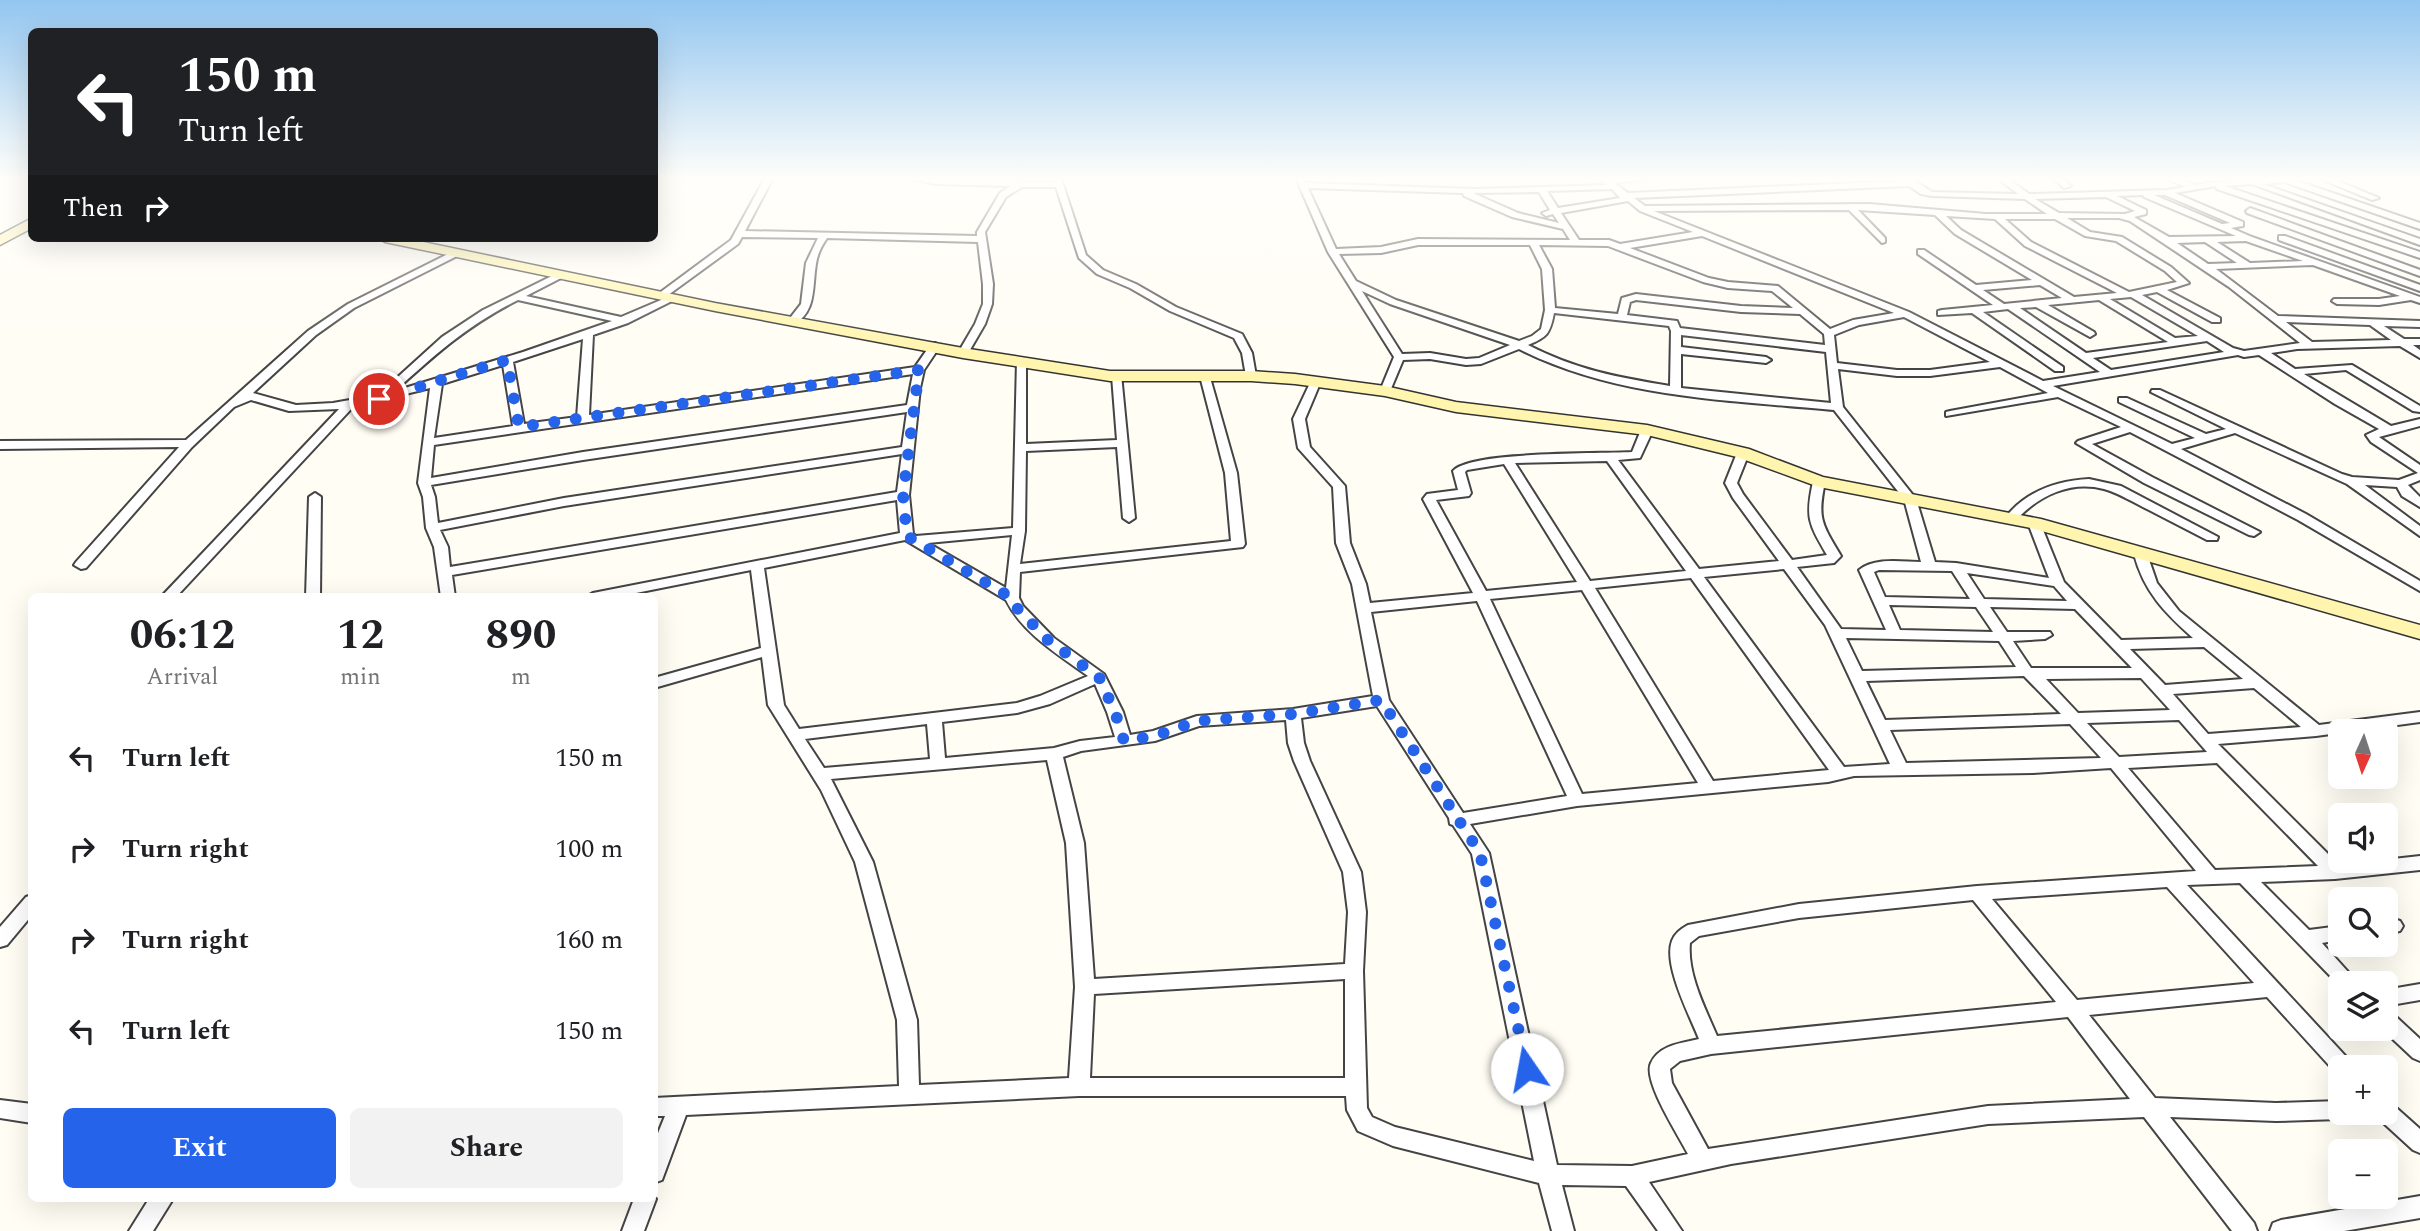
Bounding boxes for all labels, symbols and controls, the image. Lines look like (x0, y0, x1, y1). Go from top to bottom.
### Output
text: 150 m (178, 39, 317, 114)
icon: left (63, 56, 154, 147)
text: Turn left (178, 107, 304, 156)
text: Then (63, 188, 123, 228)
icon: right (137, 189, 175, 227)
pin (349, 369, 409, 429)
icon: arrive (360, 380, 398, 418)
text: 06:12 (130, 604, 235, 667)
text: 12 (337, 604, 384, 667)
text: 890 (486, 604, 556, 667)
text: Arrival (147, 660, 218, 695)
text: min (340, 660, 381, 695)
text: m (511, 660, 531, 695)
north arrow (2328, 719, 2398, 789)
map controls (2328, 719, 2398, 1209)
text: Turn left (122, 738, 230, 778)
text: 150 m (555, 738, 623, 778)
icon: left (63, 739, 101, 777)
button: sound (2328, 803, 2398, 873)
text: Turn right (122, 829, 249, 869)
text: 100 m (555, 829, 623, 869)
icon: right (63, 830, 101, 868)
button: search (2328, 887, 2398, 957)
text: Turn right (122, 920, 249, 960)
text: 160 m (555, 920, 623, 960)
icon: right (63, 921, 101, 959)
button: layers (2328, 971, 2398, 1041)
text: Turn left (122, 1011, 230, 1051)
text: 150 m (555, 1011, 623, 1051)
icon: left (63, 1012, 101, 1050)
position arrow (1490, 1032, 1564, 1106)
button: + (2328, 1055, 2398, 1125)
button: Exit (63, 1108, 336, 1188)
button: Share (350, 1108, 623, 1188)
button: − (2328, 1139, 2398, 1209)

